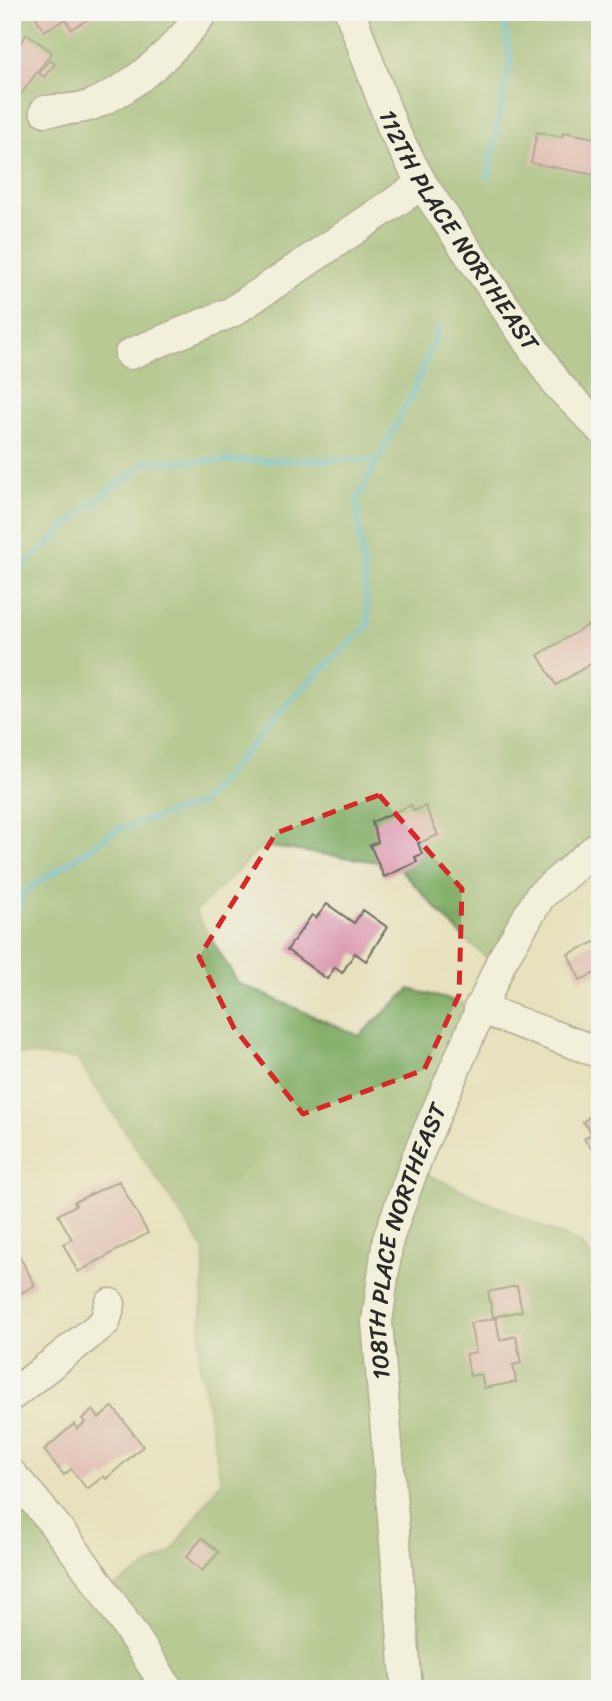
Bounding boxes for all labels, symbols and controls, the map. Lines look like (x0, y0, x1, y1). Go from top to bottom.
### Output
street label: 112TH PLACE NORTHEAST (367, 103, 551, 361)
street label: 108TH PLACE NORTHEAST (356, 1096, 459, 1381)

